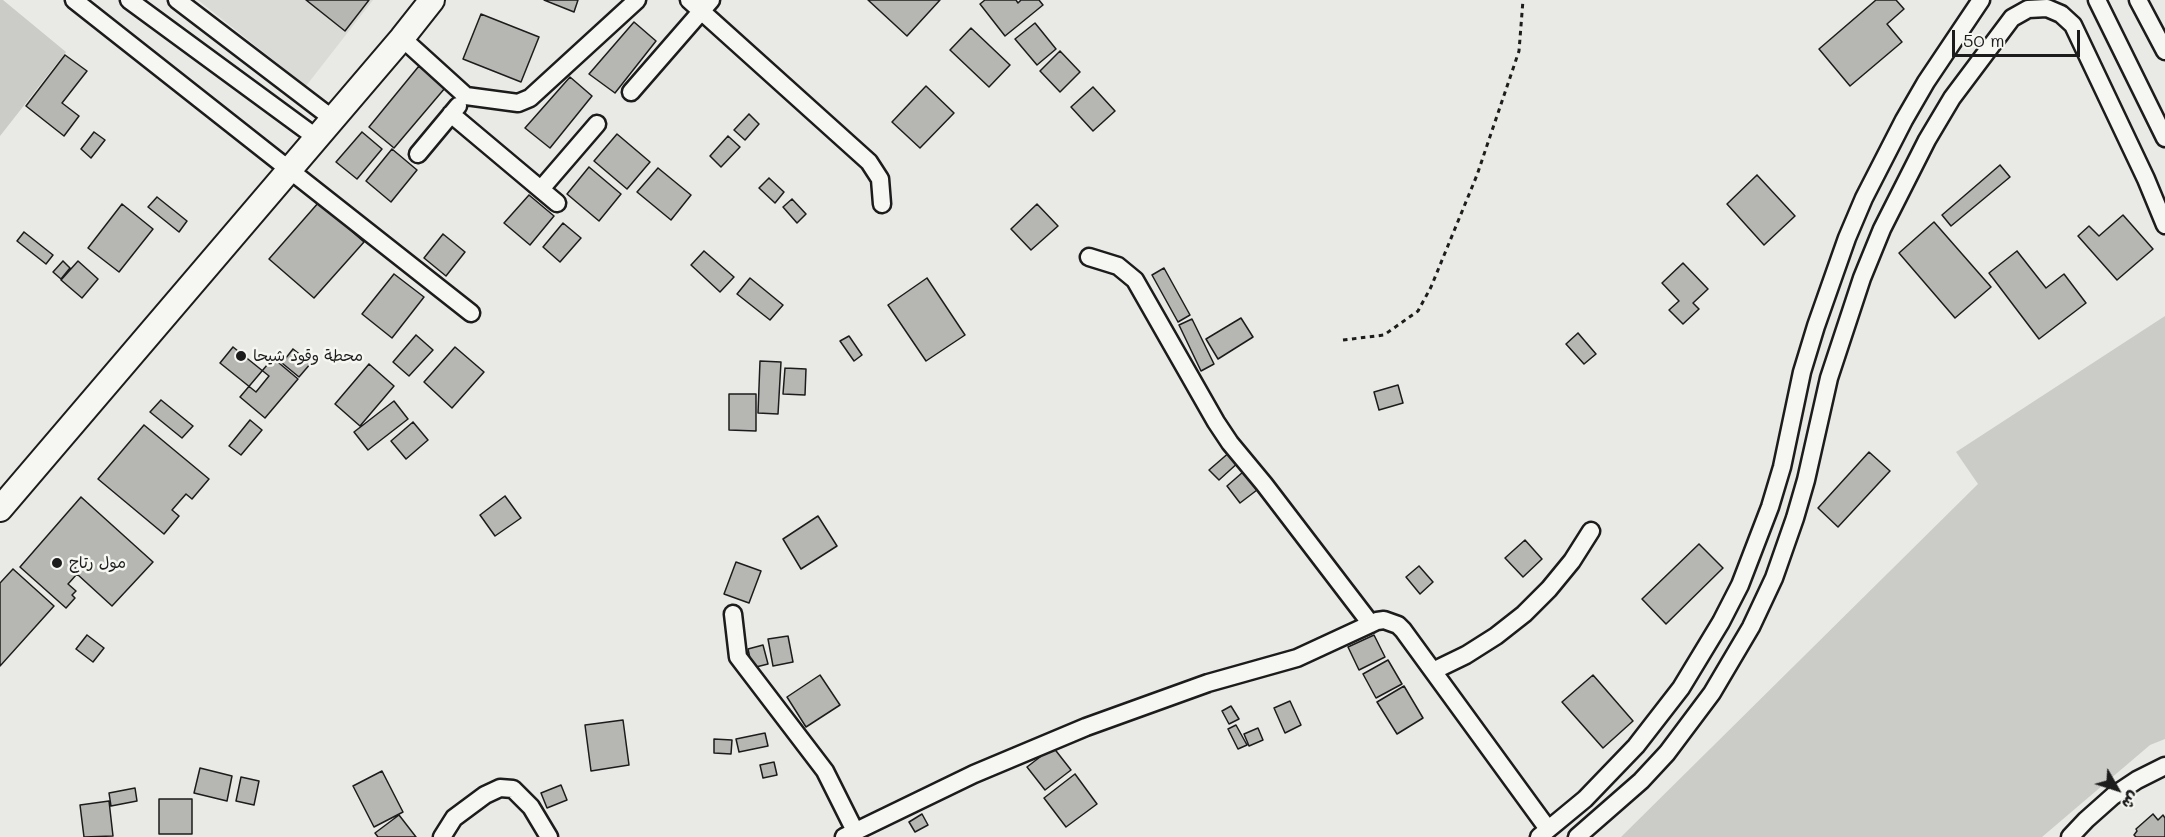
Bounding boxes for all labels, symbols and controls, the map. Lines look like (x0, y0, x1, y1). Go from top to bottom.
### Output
scale bar (1955, 18, 2082, 56)
text: 50 m (1963, 28, 2005, 52)
place label: محطة وقود شيحا (253, 346, 363, 366)
marker: محطة وقود شيحا (234, 349, 248, 363)
place label: مول رتاج (69, 553, 126, 573)
marker: مول رتاج (50, 556, 64, 570)
north arrow (2087, 759, 2147, 819)
text: ش (2118, 787, 2145, 814)

